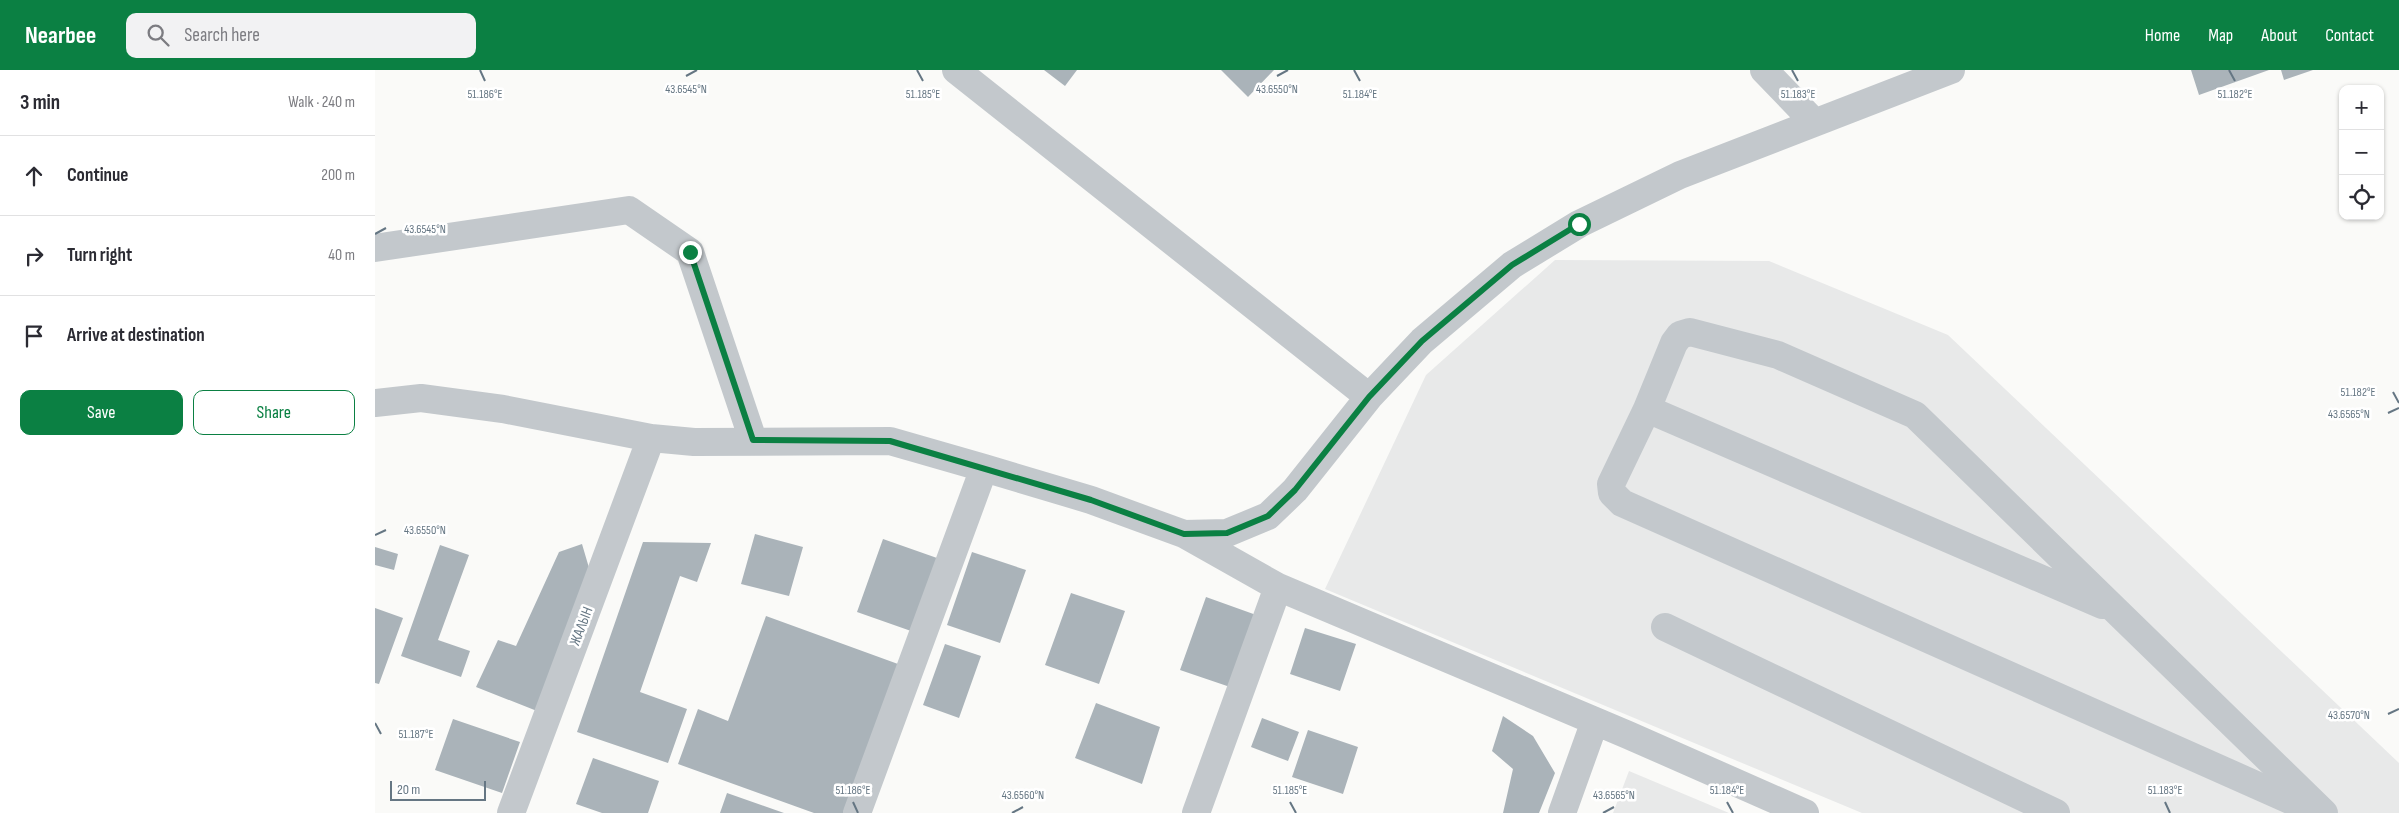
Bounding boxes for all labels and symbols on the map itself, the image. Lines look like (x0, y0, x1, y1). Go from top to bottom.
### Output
text: 43.6545°N (665, 82, 707, 97)
text: 43.6550°N (1256, 82, 1298, 97)
text: 51.186°E (468, 87, 503, 102)
text: 51.185°E (906, 87, 940, 102)
text: 51.184°E (1343, 87, 1377, 102)
text: 51.183°E (1781, 87, 1815, 102)
text: 51.182°E (2218, 87, 2252, 102)
route start (1568, 213, 1591, 236)
text: 43.6545°N (404, 222, 446, 237)
route end (679, 241, 702, 264)
text: 51.182°E (2341, 385, 2375, 400)
text: 43.6565°N (2328, 407, 2370, 422)
text: 43.6550°N (404, 523, 446, 538)
street label: ЖАЛЫН (565, 604, 597, 648)
text: 43.6570°N (2328, 708, 2370, 723)
text: 51.187°E (399, 727, 433, 742)
scale bar (390, 778, 486, 801)
text: 51.186°E (836, 783, 871, 798)
text: 51.185°E (1273, 783, 1307, 798)
text: 51.184°E (1710, 783, 1744, 798)
text: 51.183°E (2148, 783, 2182, 798)
text: 43.6560°N (1002, 788, 1044, 803)
text: 43.6565°N (1593, 788, 1635, 803)

